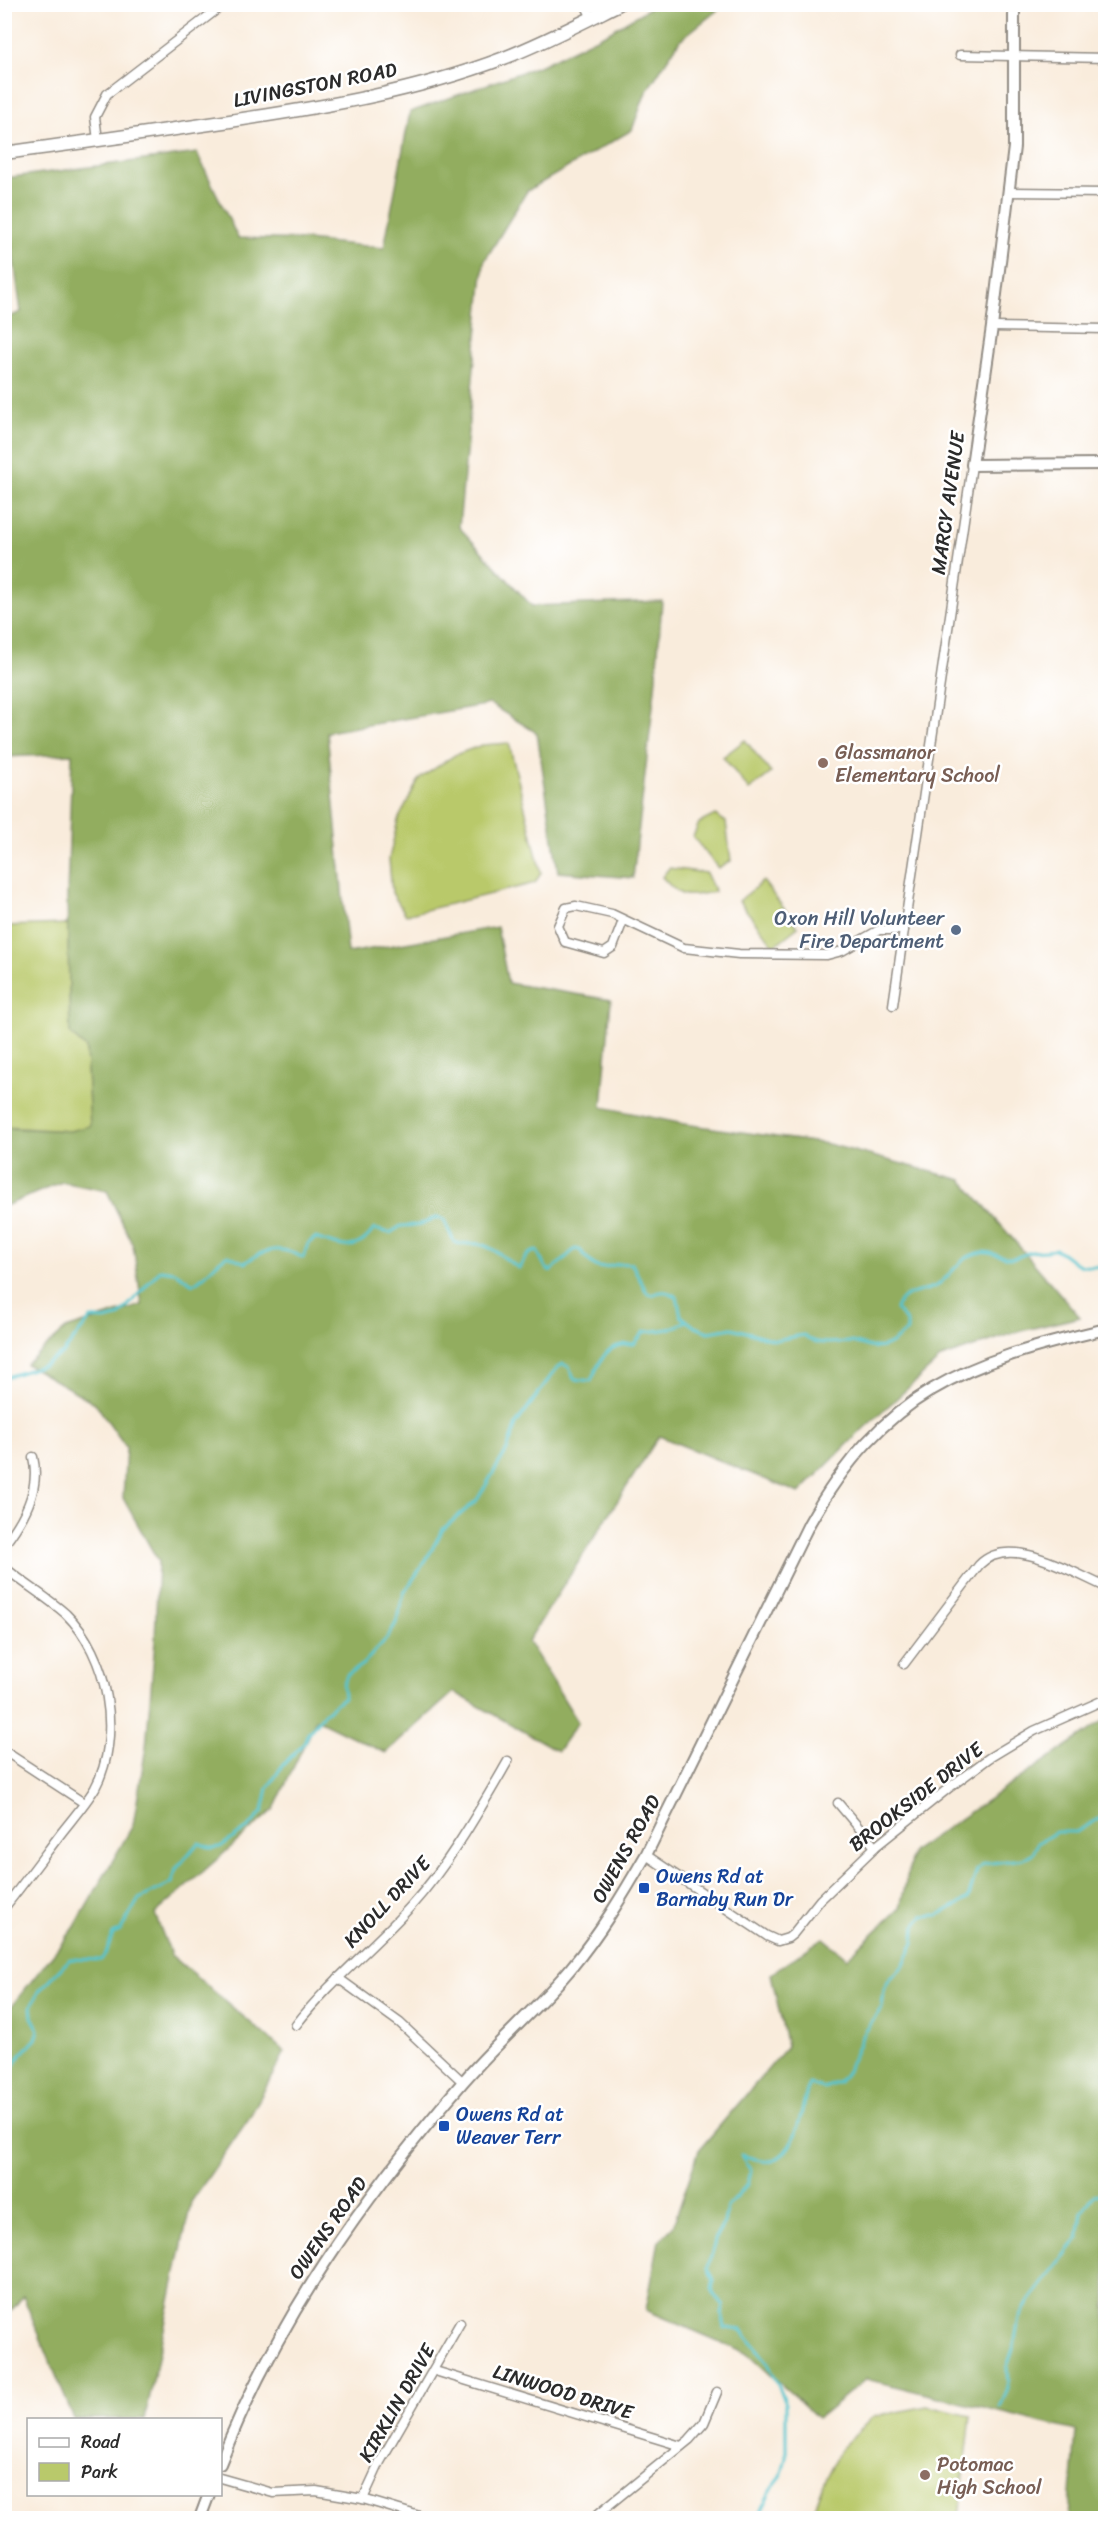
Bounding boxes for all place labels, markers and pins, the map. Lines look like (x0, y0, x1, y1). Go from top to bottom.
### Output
place label: Glassmanor Elementary School (835, 735, 1000, 793)
marker: Glassmanor Elementary School (816, 756, 830, 770)
place label: Oxon Hill Volunteer Fire Department (774, 901, 946, 959)
marker: Oxon Hill Volunteer Fire Department (949, 923, 963, 937)
place label: Owens Rd at Barnaby Run Dr (656, 1859, 794, 1917)
marker: Owens Rd at Barnaby Run Dr (637, 1881, 651, 1895)
place label: Owens Rd at Weaver Terr (456, 2097, 564, 2155)
marker: Owens Rd at Weaver Terr (437, 2119, 451, 2133)
place label: Potomac High School (937, 2447, 1043, 2505)
marker: Potomac High School (918, 2468, 932, 2482)

